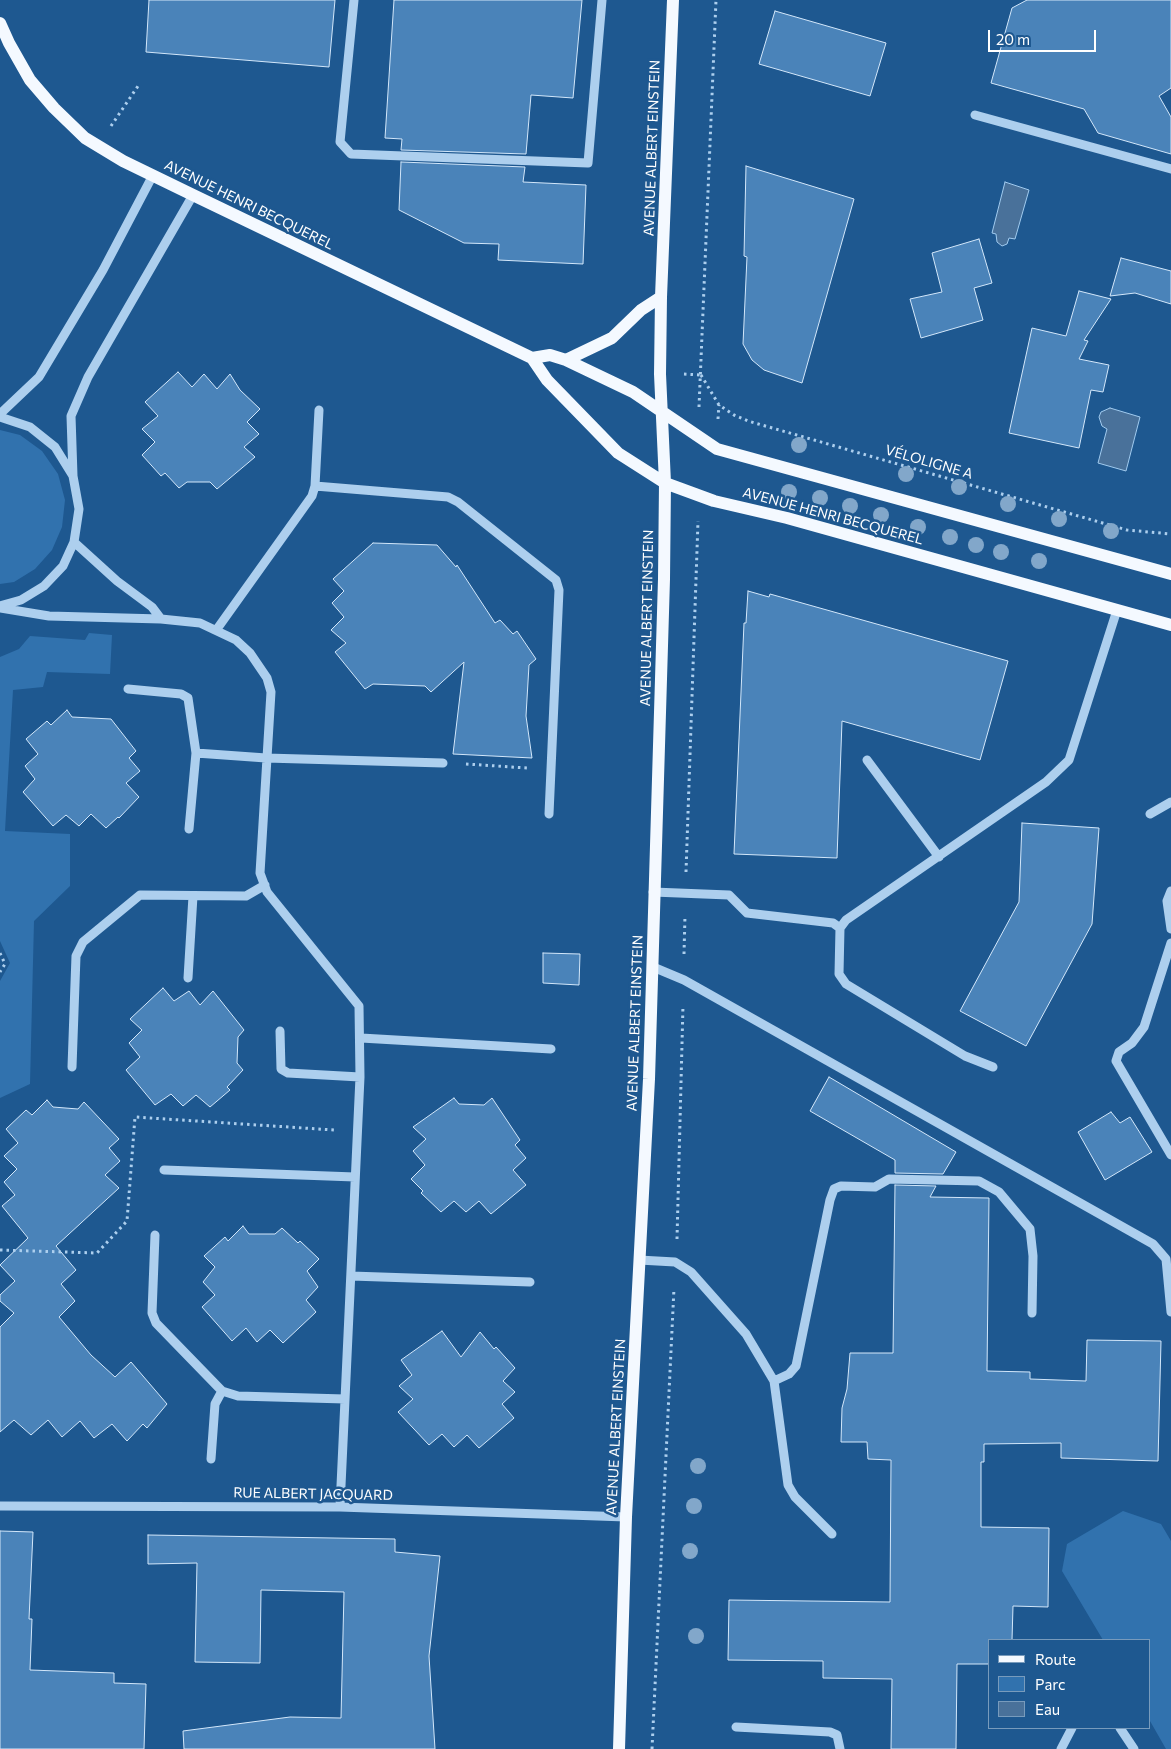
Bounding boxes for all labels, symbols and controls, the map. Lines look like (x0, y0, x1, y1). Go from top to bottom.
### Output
scale bar (991, 20, 1098, 52)
text: 20 m (996, 30, 1030, 48)
street label: AVENUE ALBERT EINSTEIN (641, 59, 663, 237)
street label: AVENUE HENRI BECQUEREL (162, 157, 336, 253)
street label: VÉLOLIGNE A (883, 441, 975, 483)
street label: AVENUE HENRI BECQUEREL (741, 484, 925, 548)
street label: AVENUE ALBERT EINSTEIN (637, 530, 657, 706)
street label: AVENUE ALBERT EINSTEIN (624, 934, 646, 1112)
street label: AVENUE ALBERT EINSTEIN (603, 1338, 629, 1516)
street label: RUE ALBERT JACQUARD (233, 1484, 393, 1504)
legend (988, 1639, 1151, 1729)
text: Route (1035, 1650, 1076, 1668)
text: Parc (1035, 1675, 1065, 1693)
text: Eau (1035, 1700, 1060, 1718)

